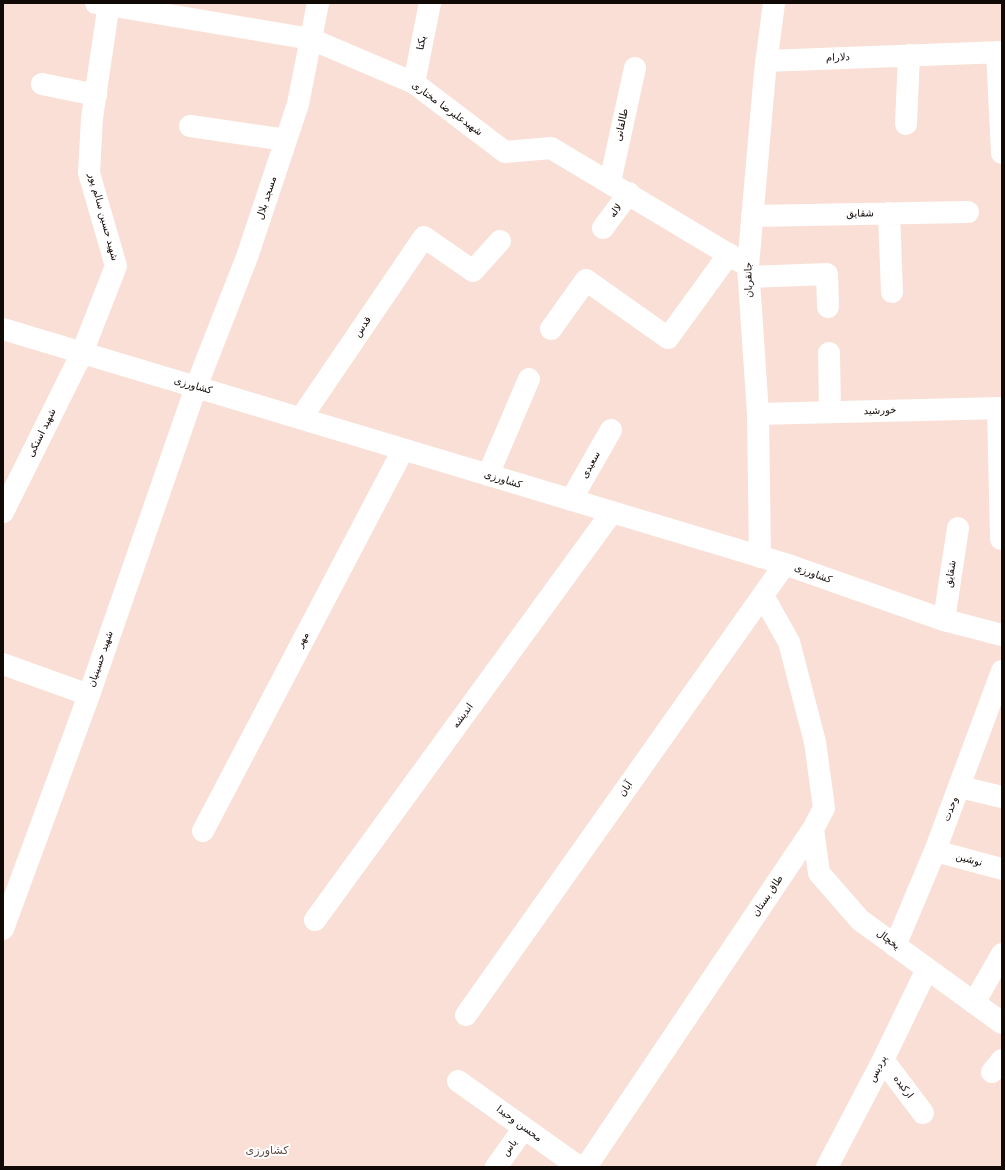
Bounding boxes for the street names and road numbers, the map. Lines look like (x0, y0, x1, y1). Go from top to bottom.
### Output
street label: یکتا (415, 35, 429, 51)
street label: دلارام (826, 52, 850, 64)
street label: شهیدعلیرضا مختاری (409, 79, 485, 139)
street label: طالقانی (613, 107, 631, 143)
street label: شهید حسین سالم پور (86, 172, 120, 262)
street label: مسجد بلال (254, 175, 280, 221)
street label: لاله (607, 202, 625, 220)
street label: شقایق (846, 208, 874, 220)
street label: جانقربان (743, 262, 755, 298)
street label: قدس (352, 314, 374, 340)
street label: کشاورزی (173, 375, 213, 397)
street label: خورشید (863, 404, 897, 418)
street label: شهید استکی (25, 407, 59, 459)
street label: سعیدی (579, 449, 603, 481)
street label: کشاورزی (483, 469, 523, 491)
street label: شقایق (943, 559, 959, 589)
street label: کشاورزی (793, 562, 833, 586)
street label: شهید حسینیان (86, 629, 116, 689)
street label: مهر (294, 630, 312, 650)
street label: اندیشه (450, 701, 476, 731)
street label: آبان (617, 779, 635, 799)
street label: وحدت (941, 795, 961, 823)
street label: نوشین (954, 851, 984, 869)
street label: طاق بستان (750, 873, 786, 919)
street label: یخچال (874, 927, 902, 953)
street label: پردیس (866, 1054, 890, 1084)
street label: ارکیده (890, 1073, 916, 1101)
street label: محسن وحیدا (494, 1103, 544, 1145)
street label: یاس (500, 1137, 520, 1159)

